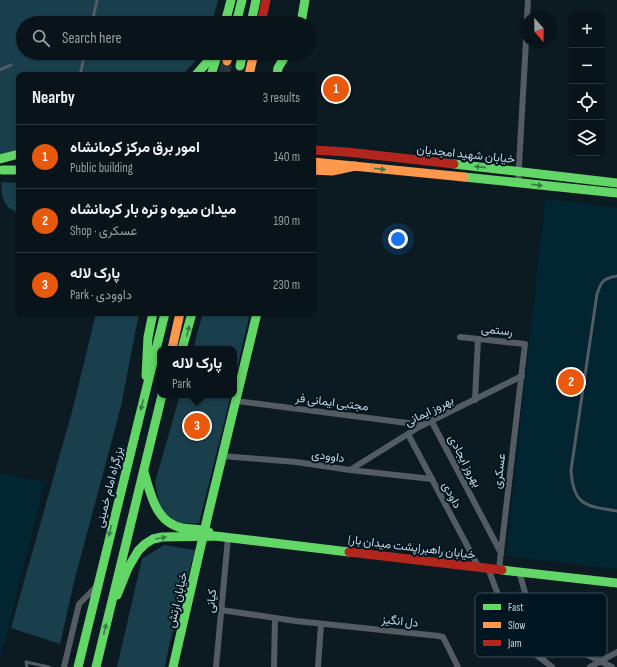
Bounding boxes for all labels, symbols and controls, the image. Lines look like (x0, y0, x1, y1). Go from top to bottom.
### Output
north arrow (521, 12, 557, 48)
map controls (569, 12, 605, 156)
button: + (569, 12, 605, 48)
search box (16, 16, 316, 60)
icon: search (30, 27, 52, 49)
text: Search here (62, 29, 122, 48)
button: − (569, 48, 605, 84)
pin: 1 (323, 74, 349, 104)
button: locate (569, 84, 605, 120)
text: Nearby (32, 88, 75, 108)
text: 3 results (263, 90, 300, 106)
button: layers (569, 120, 605, 156)
text: امور برق مرکز کرمانشاه (70, 138, 200, 157)
street label: خیابان شهید امجدیان (416, 142, 516, 167)
text: 1 (42, 149, 48, 165)
text: 140 m (274, 149, 300, 165)
text: Public building (70, 160, 133, 176)
one-way arrow (474, 164, 486, 171)
one-way arrow (374, 165, 386, 172)
one-way arrow (531, 182, 543, 189)
text: میدان میوه و تره بار کرمانشاه (70, 200, 236, 219)
text: 2 (42, 213, 48, 229)
text: 190 m (273, 213, 300, 229)
text: Shop · عسکری (70, 223, 137, 239)
your location (388, 229, 408, 249)
text: پارک لاله (70, 264, 120, 283)
text: 3 (42, 277, 48, 293)
text: 230 m (273, 277, 300, 293)
text: Park · داوودی (70, 287, 132, 303)
street label: رستمی (480, 321, 514, 340)
one-way arrow (185, 325, 191, 337)
popup (157, 346, 237, 398)
text: پارک لاله (172, 354, 222, 373)
pin: 2 (558, 367, 584, 397)
text: Park (172, 376, 191, 392)
street label: مجتبی ایمانی فر (293, 390, 369, 414)
street label: بهروز ایمانی (402, 393, 456, 430)
one-way arrow (138, 399, 144, 411)
pin: 3 (184, 411, 210, 441)
street label: بهروز ایجادی (444, 432, 485, 490)
street label: بزرگراه امام خمینی (92, 445, 127, 529)
street label: داوودی (310, 447, 346, 466)
street label: عسکری (490, 452, 509, 490)
street label: داودی (438, 479, 465, 511)
one-way arrow (107, 525, 113, 538)
street label: خیابان راهبر(پشت میدان بار) (347, 532, 477, 563)
one-way arrow (155, 535, 167, 541)
street label: خیابان ارتش (164, 571, 191, 629)
street label: کیانی (203, 588, 220, 614)
legend (475, 593, 607, 657)
text: Fast (508, 601, 524, 614)
street label: دل انگیز (380, 612, 419, 631)
text: Slow (508, 619, 525, 632)
one-way arrow (103, 623, 109, 635)
text: Jam (507, 637, 522, 650)

